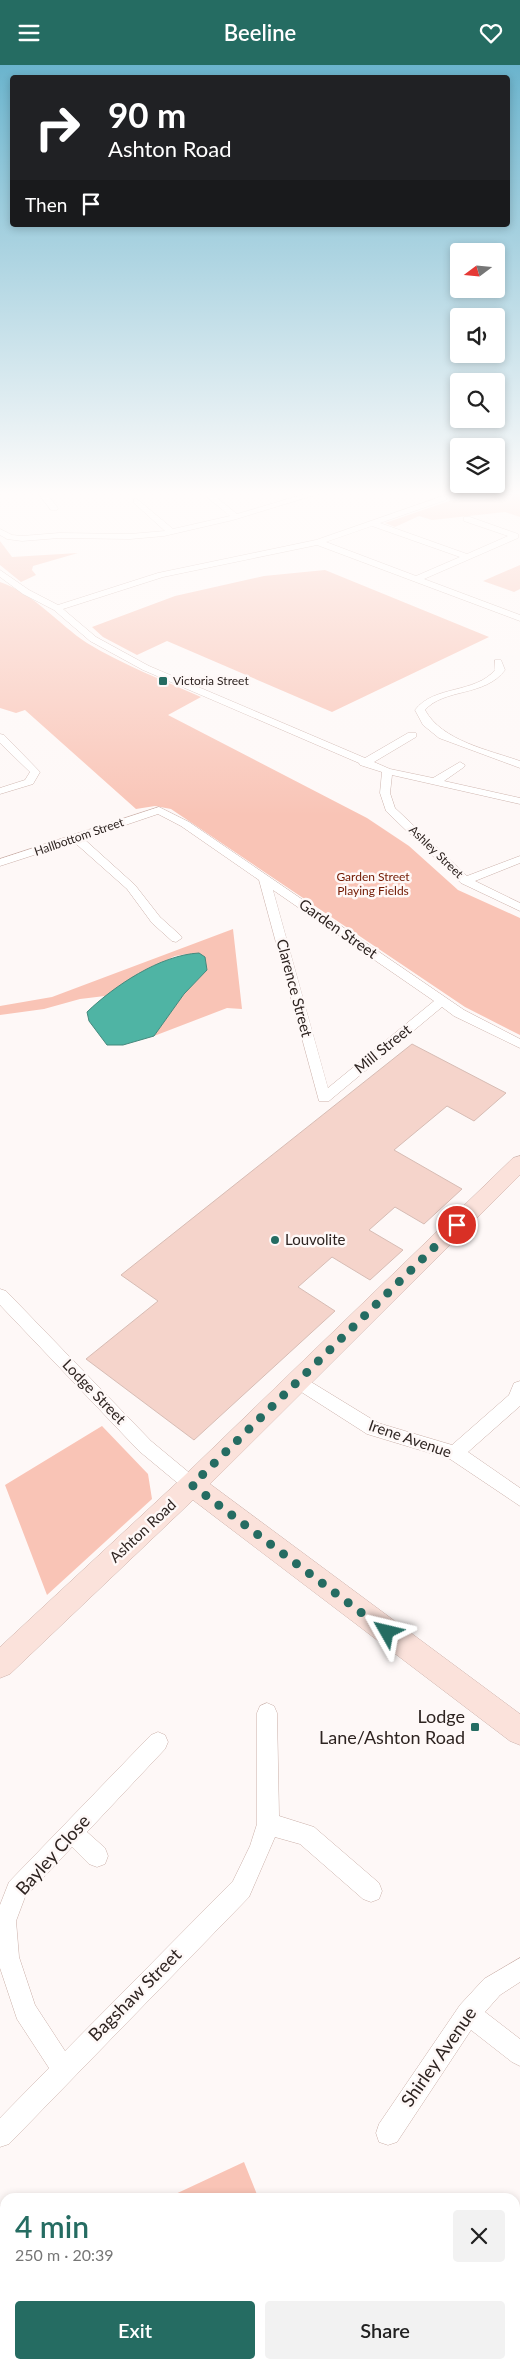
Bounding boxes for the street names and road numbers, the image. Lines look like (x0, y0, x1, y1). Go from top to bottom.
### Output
street label: Hallbottom Street (32, 814, 126, 859)
street label: Ashley Street (406, 822, 467, 882)
street label: Garden Street (296, 895, 382, 962)
street label: Clarence Street (273, 937, 317, 1039)
street label: Mill Street (350, 1019, 415, 1077)
street label: Lodge Street (59, 1355, 130, 1428)
street label: Irene Avenue (367, 1415, 454, 1461)
street label: Ashton Road (105, 1495, 179, 1566)
street label: Bayley Close (11, 1810, 94, 1899)
street label: Bagshaw Street (83, 1943, 186, 2045)
street label: Shirley Avenue (396, 2002, 481, 2110)

